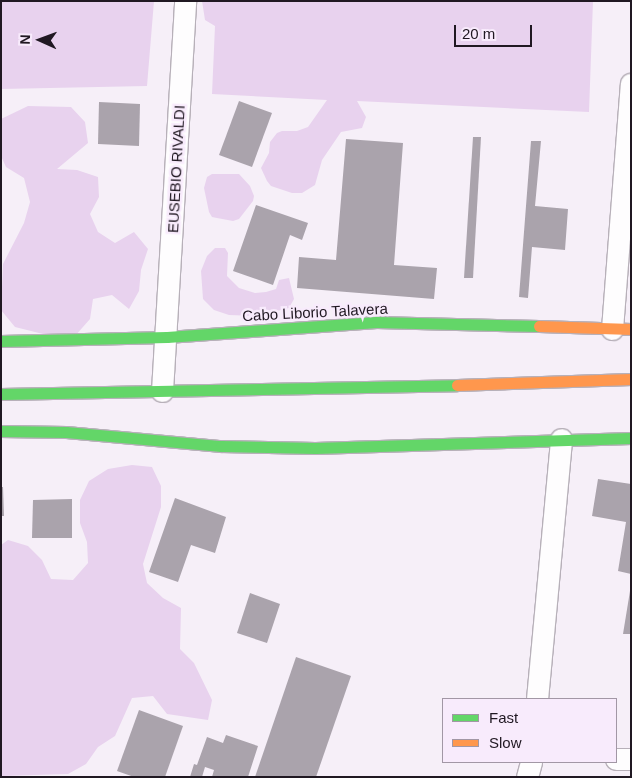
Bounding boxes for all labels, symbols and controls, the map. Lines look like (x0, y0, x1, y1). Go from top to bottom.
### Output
north arrow (15, 15, 65, 65)
scale bar (457, 15, 534, 47)
text: 20 m (462, 25, 495, 42)
text: N (17, 34, 33, 45)
street label: EUSEBIO RIVALDI (164, 105, 188, 233)
street label: Cabo Liborio Talavera (242, 299, 388, 325)
legend (442, 698, 617, 763)
text: Fast (489, 709, 518, 726)
text: Slow (489, 734, 522, 751)

